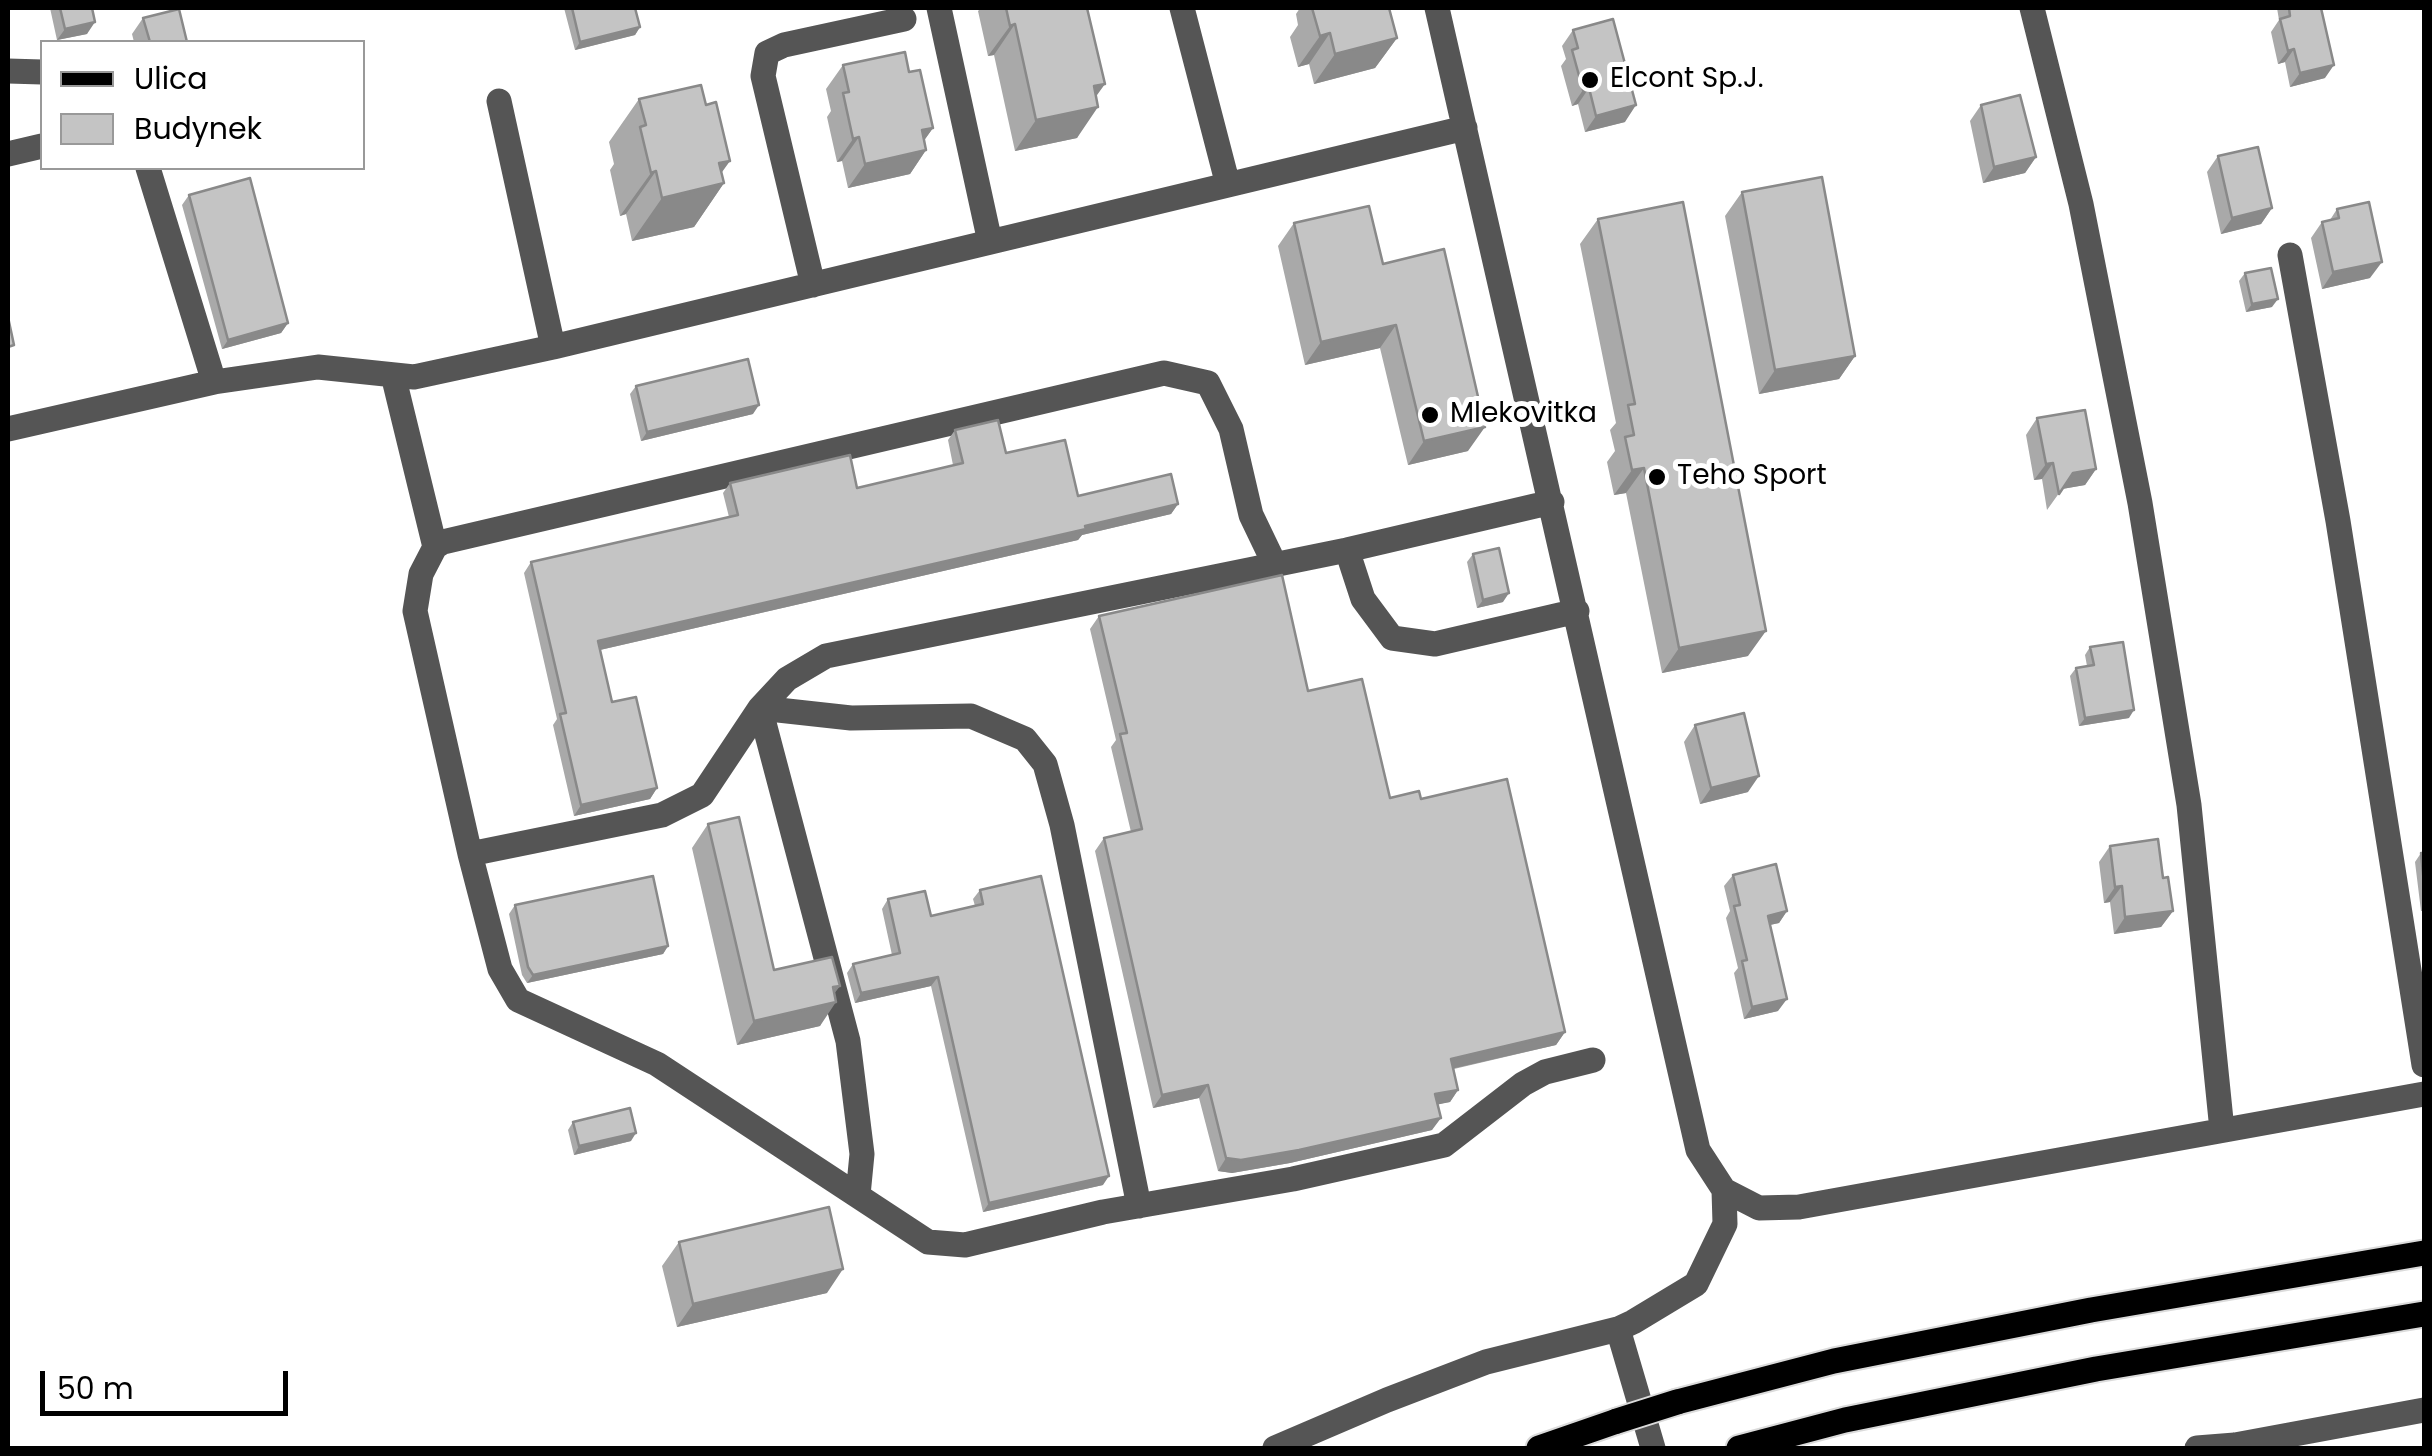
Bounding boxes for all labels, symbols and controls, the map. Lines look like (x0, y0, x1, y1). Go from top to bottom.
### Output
legend (40, 40, 365, 170)
text: Ulica (134, 57, 208, 100)
place label: Elcont Sp.J. (1610, 63, 1764, 97)
marker: Elcont Sp.J. (1579, 69, 1601, 91)
text: Budynek (134, 107, 262, 150)
place label: Mlekovitka (1450, 398, 1597, 432)
marker: Mlekovitka (1419, 404, 1441, 426)
place label: Teho Sport (1677, 460, 1827, 494)
marker: Teho Sport (1646, 466, 1668, 488)
scale bar (45, 1351, 292, 1413)
text: 50 m (57, 1367, 134, 1410)

